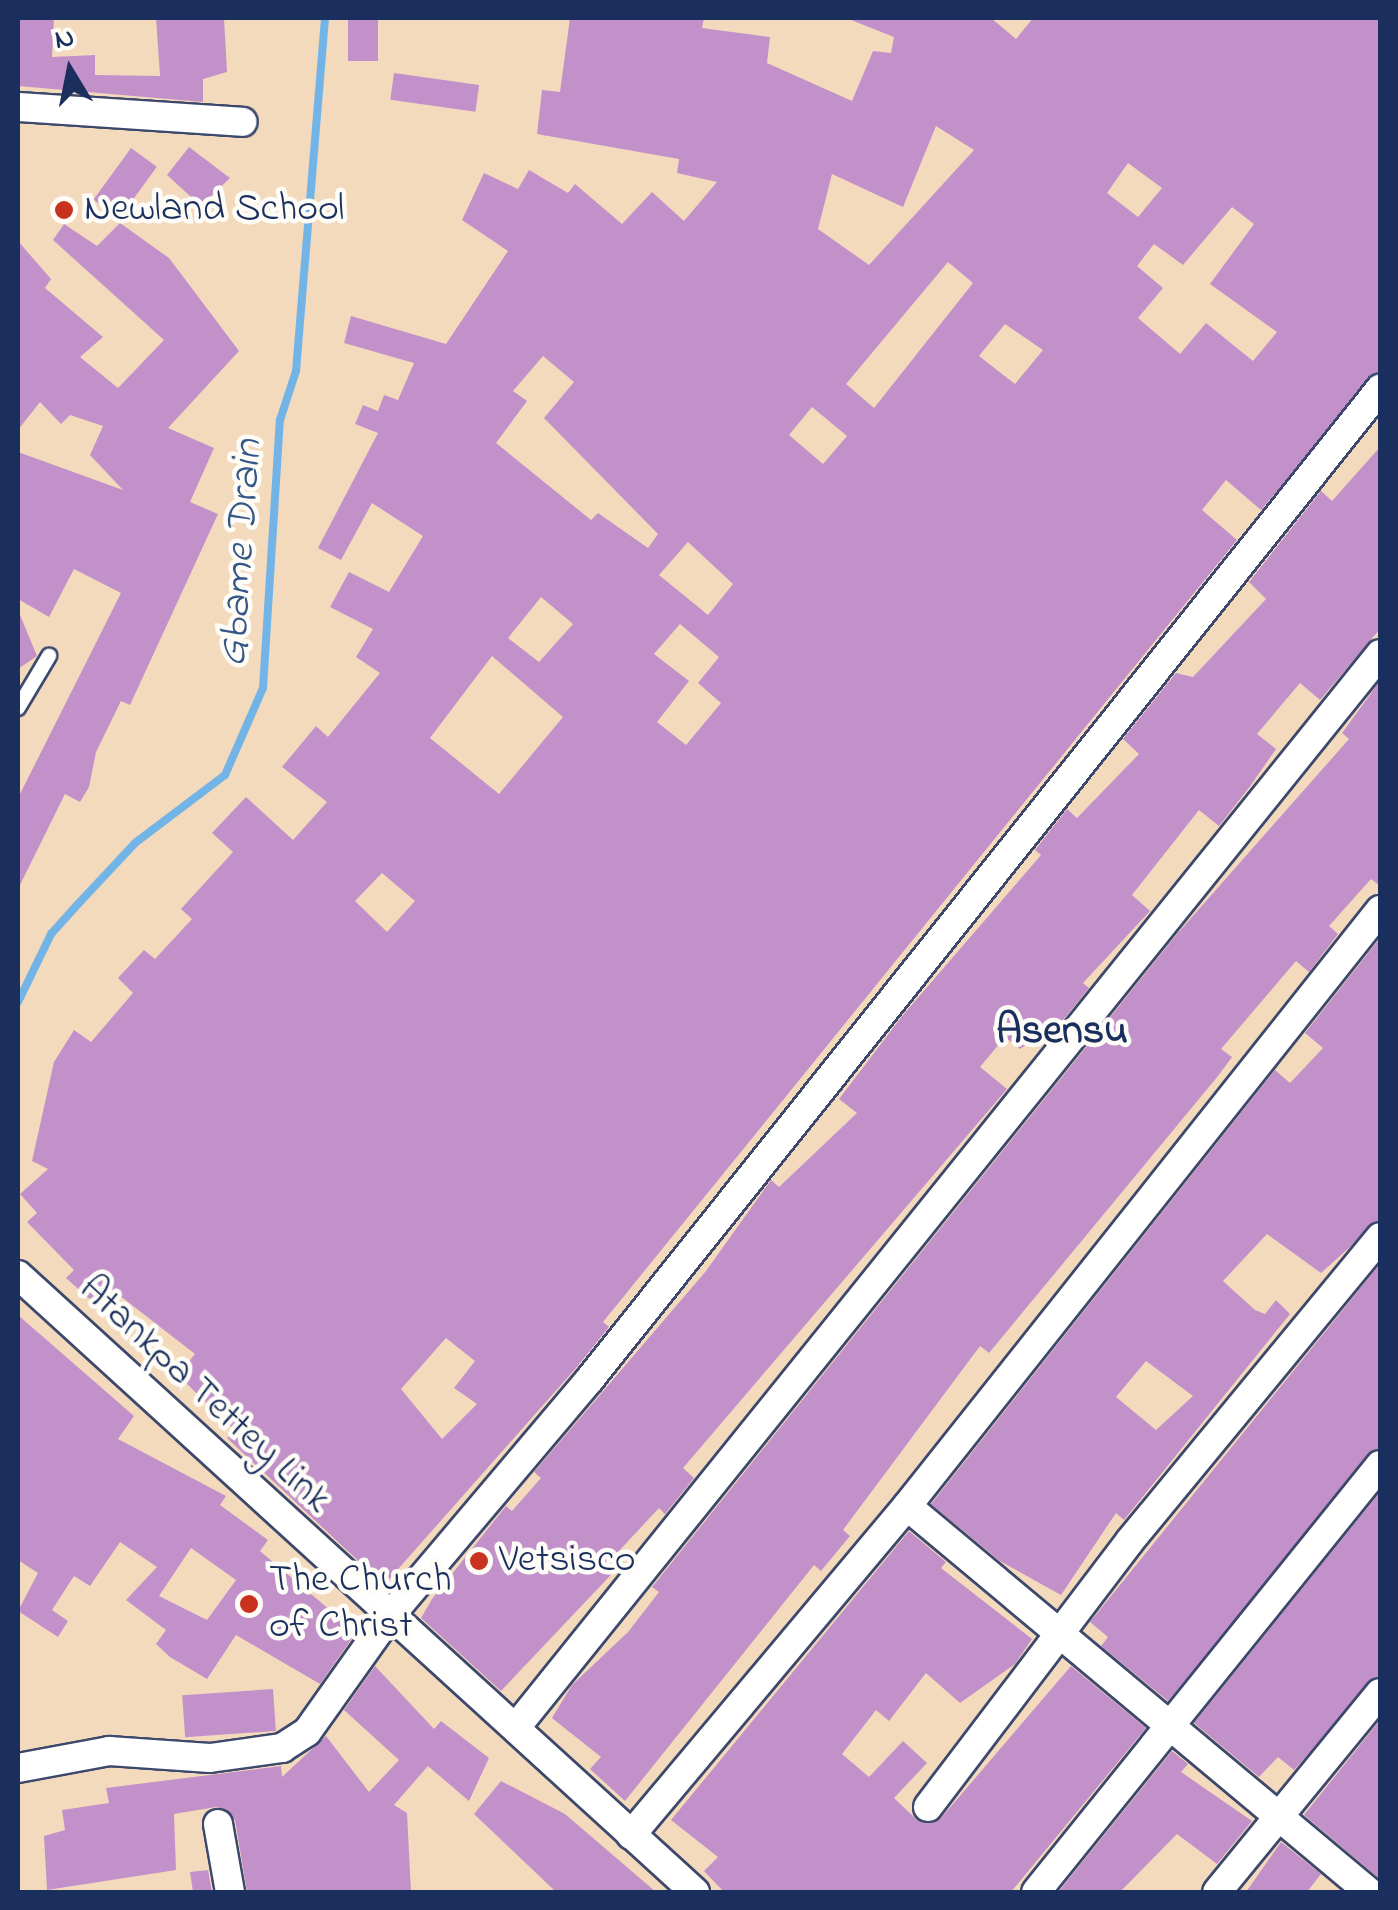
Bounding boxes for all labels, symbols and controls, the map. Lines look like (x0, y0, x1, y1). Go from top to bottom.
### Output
text: N (52, 18, 78, 62)
north arrow (20, 20, 120, 120)
place label: Newland School (84, 186, 344, 234)
marker: Newland School (53, 199, 75, 221)
water label: Gbame Drain (209, 438, 275, 668)
district label: Asensu (996, 1007, 1128, 1057)
street label: Atankpa Tettey Link (68, 1266, 340, 1524)
place label: Vetsisco (499, 1537, 636, 1585)
marker: Vetsisco (468, 1550, 490, 1572)
place label: The Church of Christ (269, 1557, 452, 1651)
marker: The Church of Christ (238, 1593, 260, 1615)

